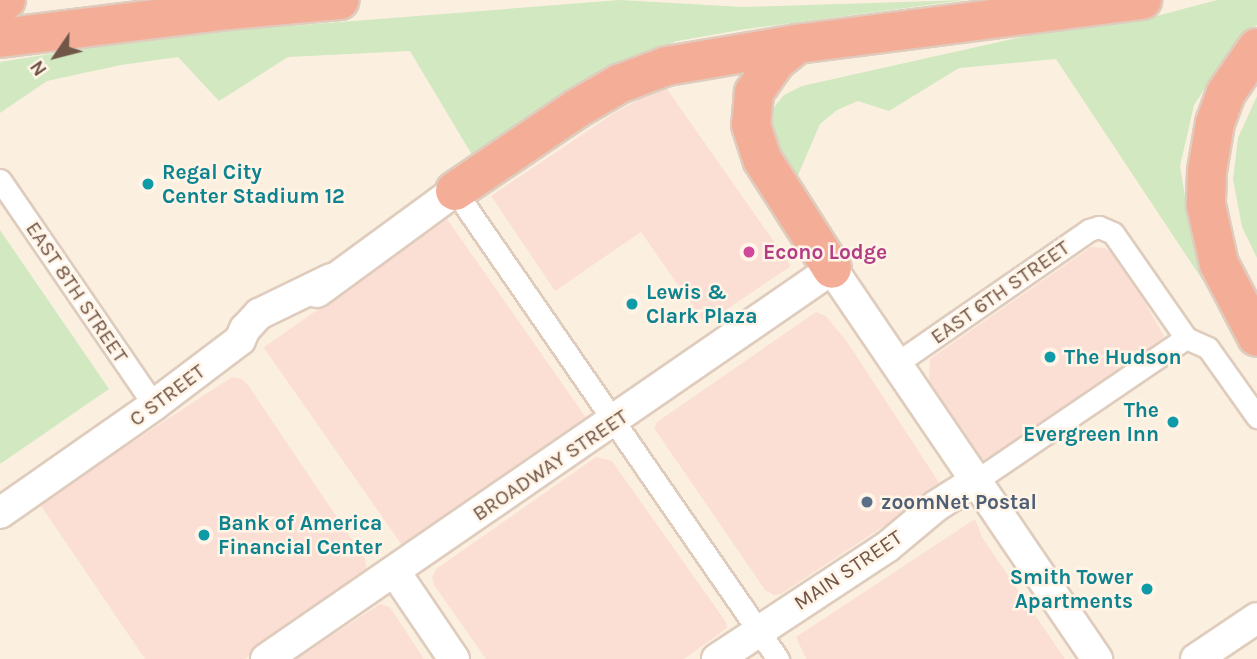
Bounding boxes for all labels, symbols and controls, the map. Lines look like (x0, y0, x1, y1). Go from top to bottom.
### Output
north arrow (21, 21, 91, 91)
text: N (26, 56, 52, 80)
place label: Regal City Center Stadium 12 (162, 159, 345, 209)
marker: Regal City Center Stadium 12 (140, 176, 156, 192)
street label: EAST 8TH STREET (21, 217, 133, 367)
street label: EAST 6TH STREET (926, 235, 1074, 349)
place label: Econo Lodge (763, 239, 887, 265)
marker: Econo Lodge (741, 244, 757, 260)
place label: Lewis & Clark Plaza (646, 279, 758, 329)
marker: Lewis & Clark Plaza (624, 296, 640, 312)
place label: The Hudson (1064, 344, 1182, 370)
marker: The Hudson (1042, 349, 1058, 365)
street label: C STREET (124, 358, 210, 432)
place label: The Evergreen Inn (1023, 397, 1159, 447)
street label: BROADWAY STREET (468, 404, 632, 526)
marker: The Evergreen Inn (1165, 414, 1181, 430)
place label: zoomNet Postal (881, 489, 1037, 515)
marker: zoomNet Postal (859, 494, 875, 510)
place label: Bank of America Financial Center (218, 510, 382, 560)
street label: MAIN STREET (789, 525, 907, 615)
marker: Bank of America Financial Center (196, 527, 212, 543)
place label: Smith Tower Apartments (1010, 564, 1133, 614)
marker: Smith Tower Apartments (1139, 581, 1155, 597)

